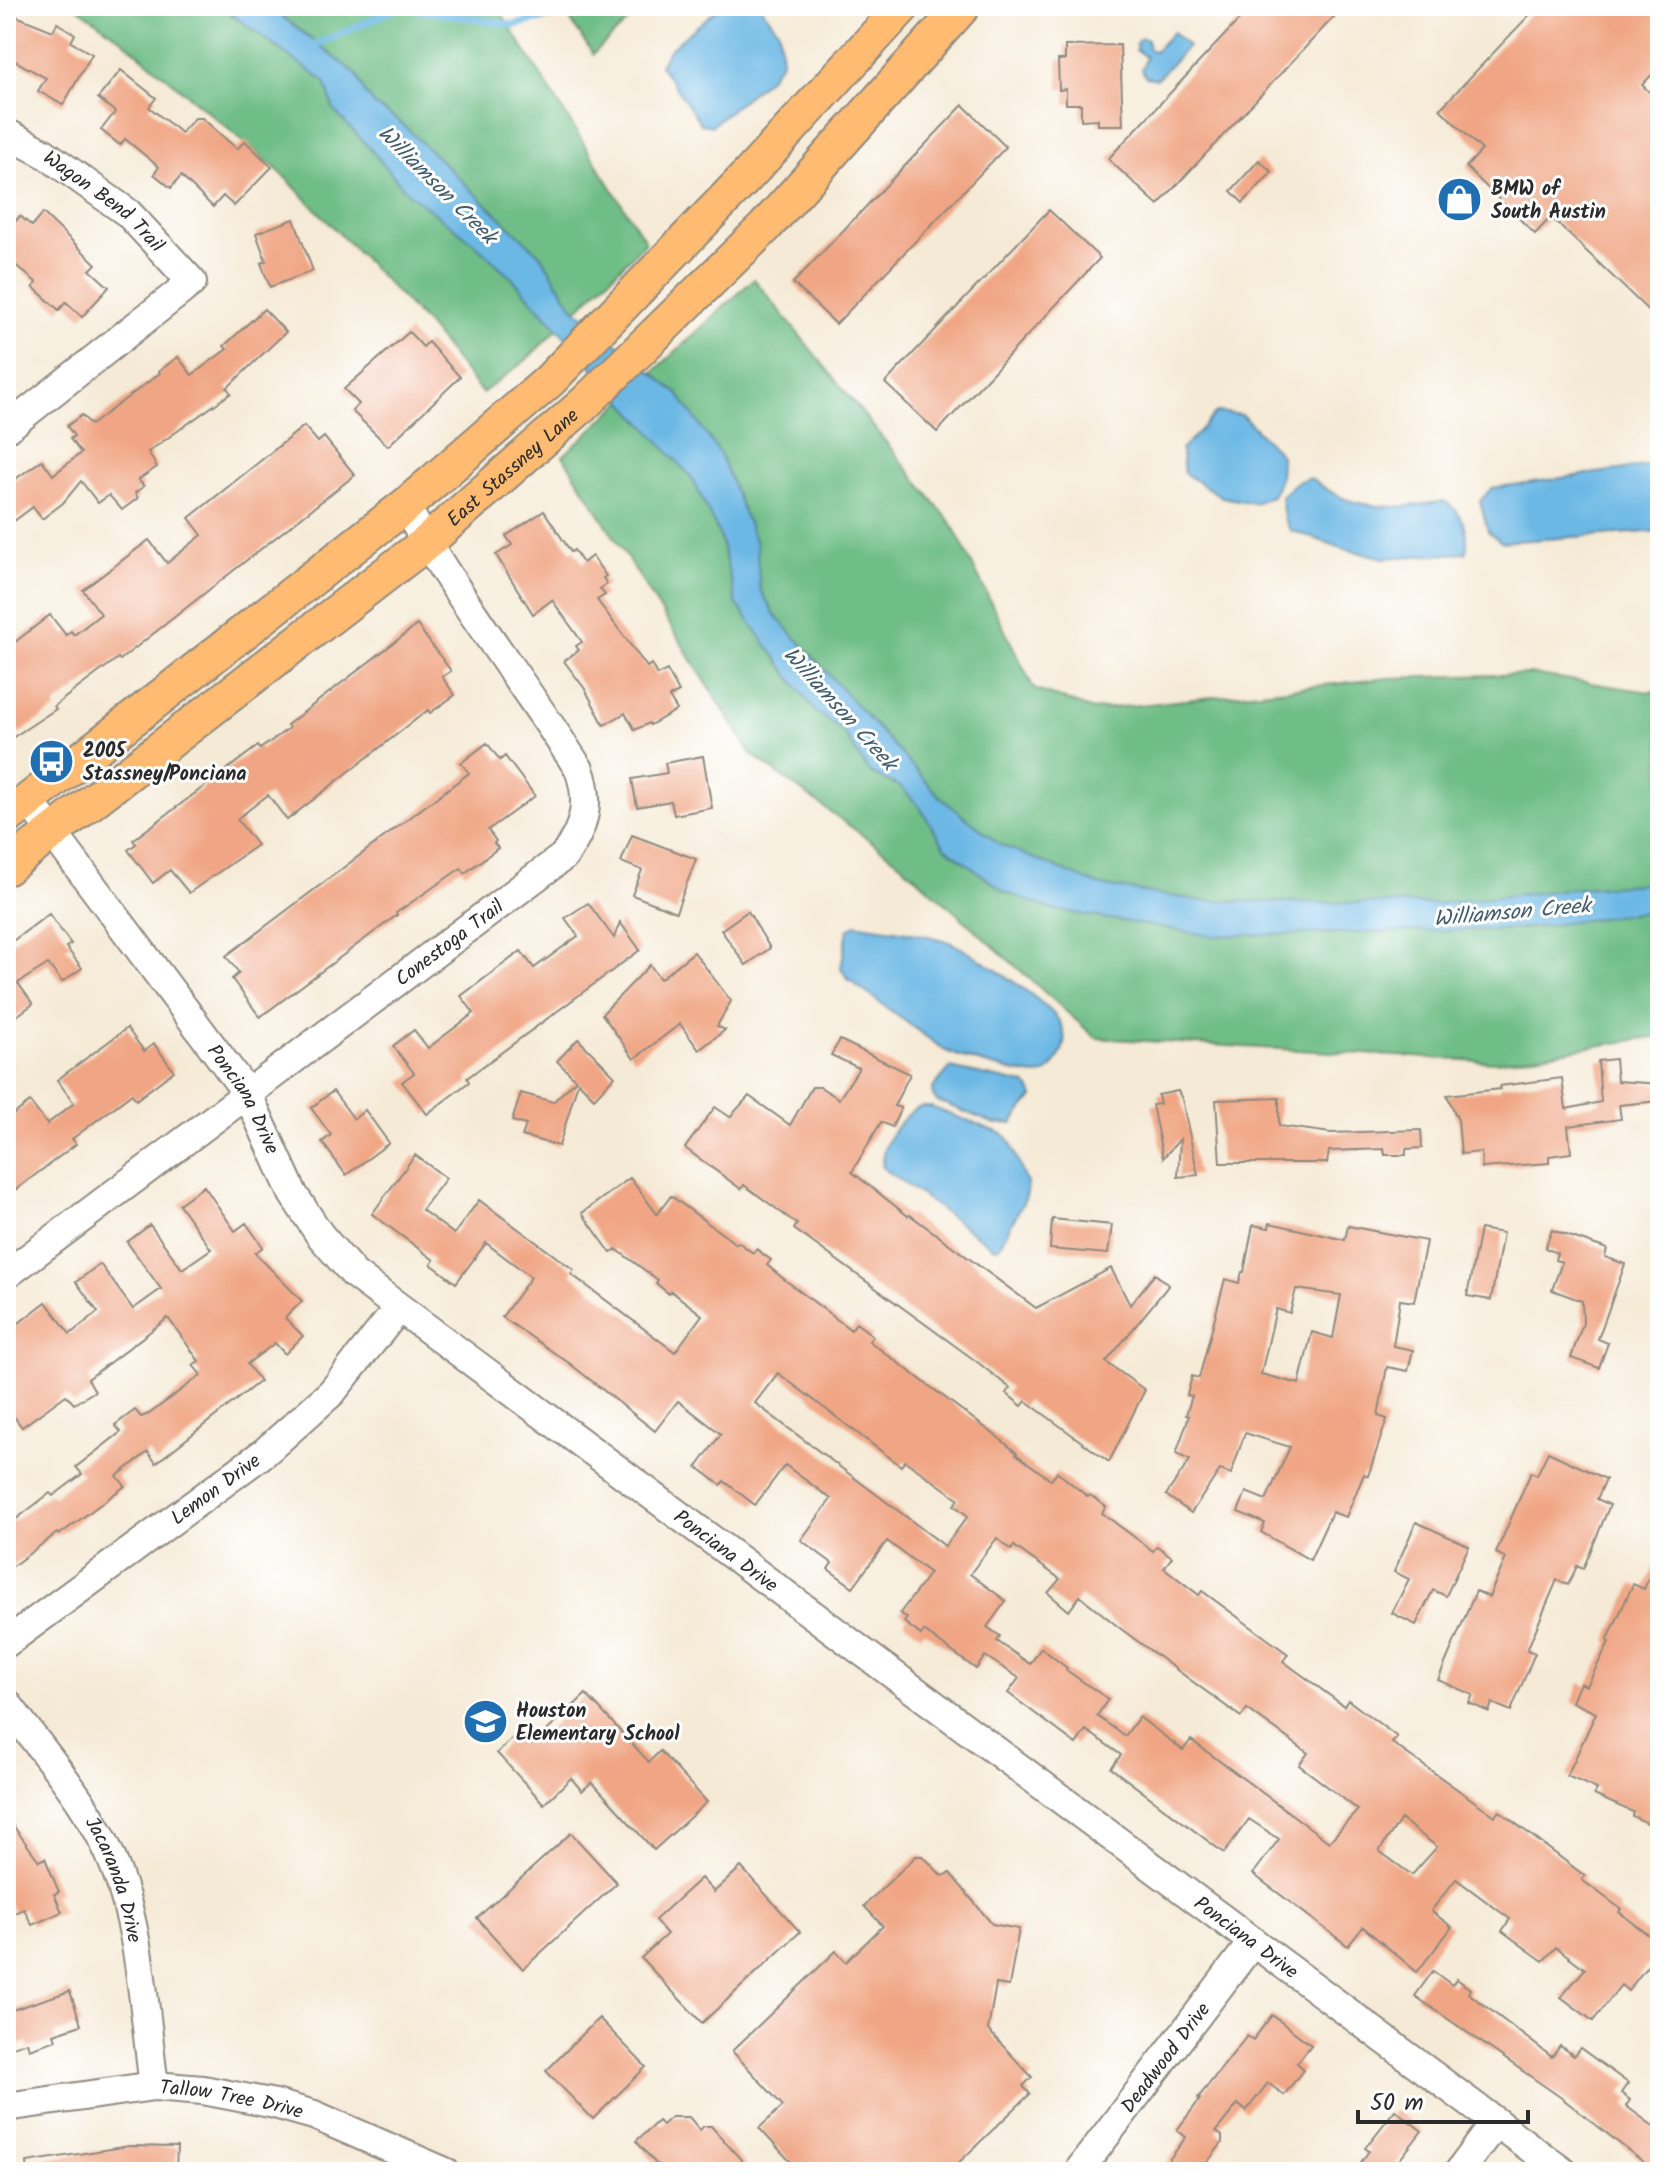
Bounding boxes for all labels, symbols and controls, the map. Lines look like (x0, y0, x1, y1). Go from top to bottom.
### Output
water label: Williamson Creek (368, 118, 507, 256)
street label: Wagon Bend Trail (36, 143, 171, 261)
place label: BMW of South Austin (1491, 174, 1606, 229)
shop icon: BMW of South Austin (1436, 175, 1484, 223)
street label: East Stassney Lane (440, 401, 587, 536)
water label: Williamson Creek (774, 640, 907, 782)
place label: 2005 Stassney/Ponciana (83, 736, 246, 791)
bus stop icon: 2005 Stassney/Ponciana (28, 737, 76, 785)
water label: Williamson Creek (1433, 889, 1595, 938)
street label: Conestoga Trail (389, 892, 512, 996)
street label: Ponciana Drive (198, 1038, 287, 1160)
street label: Lemon Drive (165, 1446, 268, 1534)
street label: Ponciana Drive (666, 1502, 784, 1602)
place label: Houston Elementary School (516, 1696, 680, 1751)
school or university icon: Houston Elementary School (461, 1698, 509, 1746)
street label: Jacaranda Drive (75, 1811, 149, 1946)
street label: Ponciana Drive (1186, 1889, 1304, 1988)
street label: Deadwood Drive (1114, 1996, 1220, 2121)
street label: Tallow Tree Drive (158, 2073, 307, 2129)
scale bar (1358, 2074, 1528, 2124)
text: 50 m (1370, 2084, 1424, 2123)

